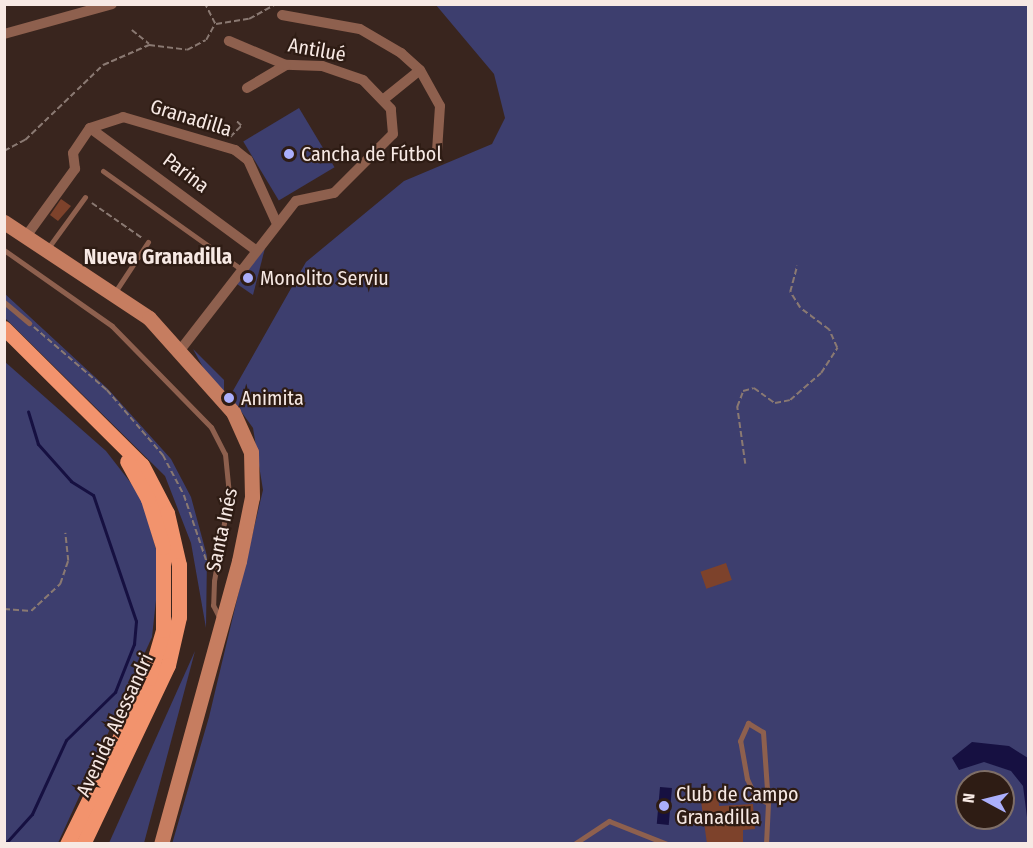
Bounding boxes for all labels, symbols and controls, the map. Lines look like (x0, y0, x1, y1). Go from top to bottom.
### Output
street label: Antilué (286, 33, 348, 67)
street label: Granadilla (147, 94, 235, 142)
place label: Cancha de Fútbol (301, 142, 442, 166)
marker: Cancha de Fútbol (282, 147, 296, 161)
street label: Parina (158, 148, 214, 198)
district label: Nueva Granadilla (84, 244, 232, 270)
place label: Monolito Serviu (260, 266, 389, 290)
marker: Monolito Serviu (241, 271, 255, 285)
place label: Animita (241, 386, 304, 410)
marker: Animita (222, 391, 236, 405)
street label: Santa Inés (201, 486, 243, 574)
street label: Avenida Alessandri (71, 649, 159, 801)
north arrow (955, 770, 1015, 830)
place label: Club de Campo Granadilla (676, 783, 799, 830)
text: N (959, 792, 979, 804)
marker: Club de Campo Granadilla (657, 799, 671, 813)

